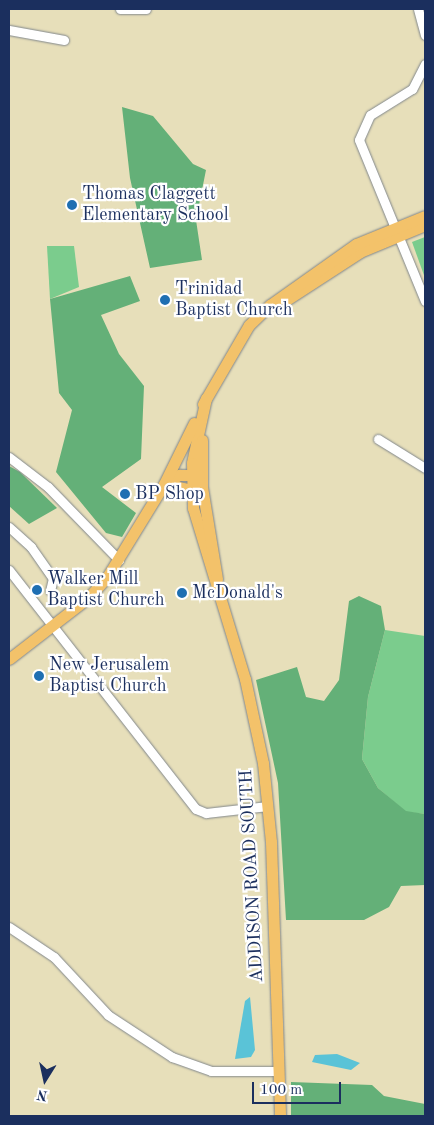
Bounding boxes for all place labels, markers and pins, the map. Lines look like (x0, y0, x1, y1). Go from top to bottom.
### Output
place label: Thomas Claggett Elementary School (82, 184, 229, 226)
marker: Thomas Claggett Elementary School (66, 199, 78, 211)
place label: Trinidad Baptist Church (175, 279, 292, 322)
marker: Trinidad Baptist Church (159, 294, 171, 306)
place label: BP Shop (135, 483, 204, 505)
marker: BP Shop (119, 488, 131, 500)
place label: Walker Mill Baptist Church (47, 569, 164, 612)
place label: McDonald's (192, 582, 283, 604)
marker: Walker Mill Baptist Church (31, 584, 43, 596)
marker: McDonald's (176, 587, 188, 599)
place label: New Jerusalem Baptist Church (49, 655, 169, 698)
marker: New Jerusalem Baptist Church (33, 670, 45, 682)

